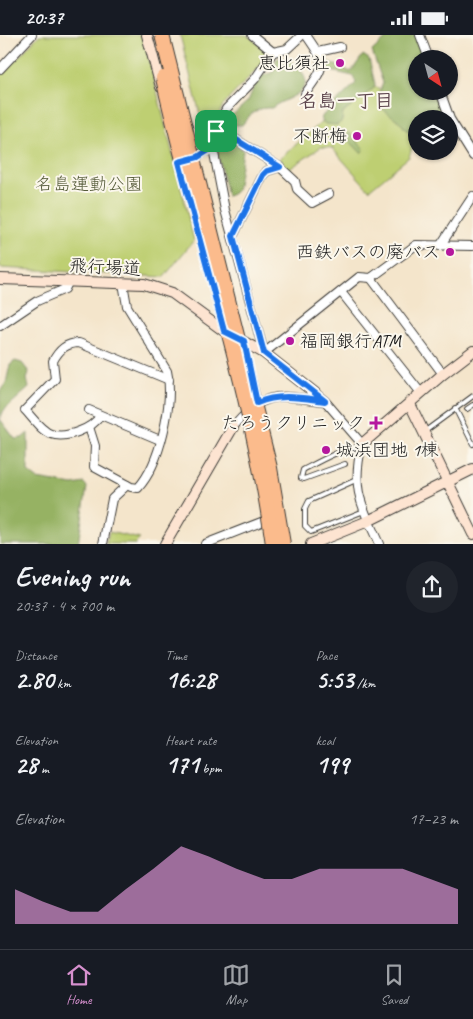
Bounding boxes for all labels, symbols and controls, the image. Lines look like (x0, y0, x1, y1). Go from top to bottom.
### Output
text: 20:37 (25, 6, 63, 30)
north arrow (408, 50, 458, 100)
map controls (408, 50, 458, 160)
place label: 恵比須社 (258, 52, 330, 74)
marker: 恵比須社 (334, 57, 346, 69)
district label: 名島一丁目 (298, 89, 394, 113)
pin (195, 110, 237, 152)
button: layers (408, 110, 458, 160)
icon: arrive (202, 117, 230, 145)
place label: 不断梅 (293, 125, 347, 147)
marker: 不断梅 (351, 130, 363, 142)
park label: 名島運動公園 (35, 173, 143, 195)
place label: 西鉄バスの廃バス (296, 241, 440, 263)
marker: 西鉄バスの廃バス (444, 246, 456, 258)
street label: 飛行場道 (68, 254, 142, 280)
place label: 福岡銀行ATM (300, 330, 402, 352)
marker: 福岡銀行ATM (284, 335, 296, 347)
place label: たろうクリニック (221, 412, 365, 434)
marker: たろうクリニック (369, 416, 383, 430)
place label: 城浜団地 1棟 (336, 439, 438, 461)
marker: 城浜団地 1棟 (320, 444, 332, 456)
text: Evening run (15, 559, 130, 594)
button: share (406, 561, 458, 613)
text: 20:37 · 4 × 700 m (15, 596, 114, 616)
text: Distance (15, 647, 57, 664)
text: Time (165, 647, 187, 664)
text: Pace (316, 647, 337, 664)
text: 2.80 (15, 664, 54, 696)
text: 16:28 (165, 664, 216, 696)
text: 5:53 (316, 664, 354, 696)
text: km (54, 675, 71, 692)
text: /km (354, 675, 375, 692)
text: Elevation (15, 732, 58, 749)
text: Heart rate (165, 732, 216, 749)
text: kcal (316, 732, 334, 749)
text: 28 (15, 749, 38, 781)
text: 171 (165, 749, 199, 781)
text: 199 (316, 749, 349, 781)
text: m (38, 760, 49, 777)
text: bpm (199, 760, 222, 777)
text: Elevation (15, 809, 64, 829)
text: 17–23 m (409, 809, 458, 829)
tab: Home (65, 961, 93, 1008)
tab: Map (222, 961, 250, 1008)
tab: Saved (380, 961, 408, 1008)

